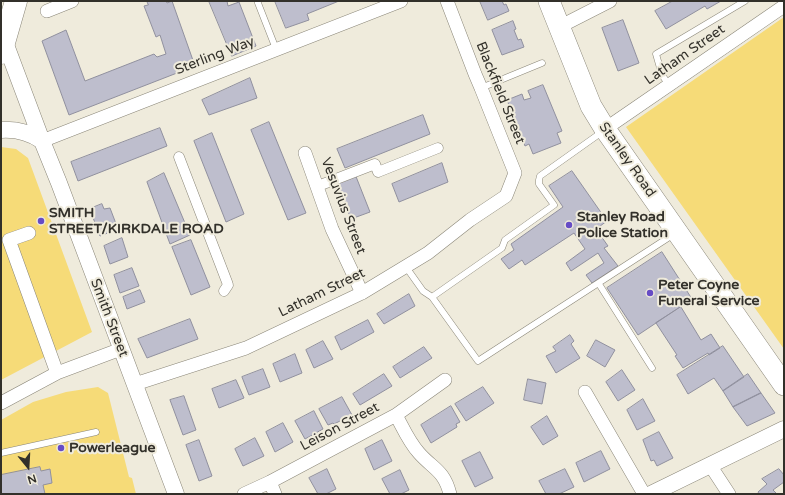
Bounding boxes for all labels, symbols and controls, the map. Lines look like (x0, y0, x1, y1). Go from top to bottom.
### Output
street label: Latham Street (642, 21, 728, 89)
street label: Sterling Way (173, 33, 257, 79)
street label: Blackfield Street (472, 39, 528, 147)
street label: Stanley Road (595, 119, 659, 201)
street label: Vesuvius Street (317, 155, 369, 257)
place label: SMITH STREET/KIRKDALE ROAD (49, 205, 224, 238)
place label: Stanley Road Police Station (577, 209, 668, 242)
marker: SMITH STREET/KIRKDALE ROAD (36, 216, 46, 226)
marker: Stanley Road Police Station (564, 220, 574, 230)
street label: Latham Street (276, 265, 368, 321)
street label: Smith Street (86, 277, 132, 359)
place label: Peter Coyne Funeral Service (658, 277, 759, 310)
marker: Peter Coyne Funeral Service (645, 288, 655, 298)
street label: Leison Street (298, 399, 382, 455)
place label: Powerleague (69, 440, 155, 456)
marker: Powerleague (56, 443, 66, 453)
north arrow (8, 447, 48, 487)
text: N (26, 471, 38, 486)

